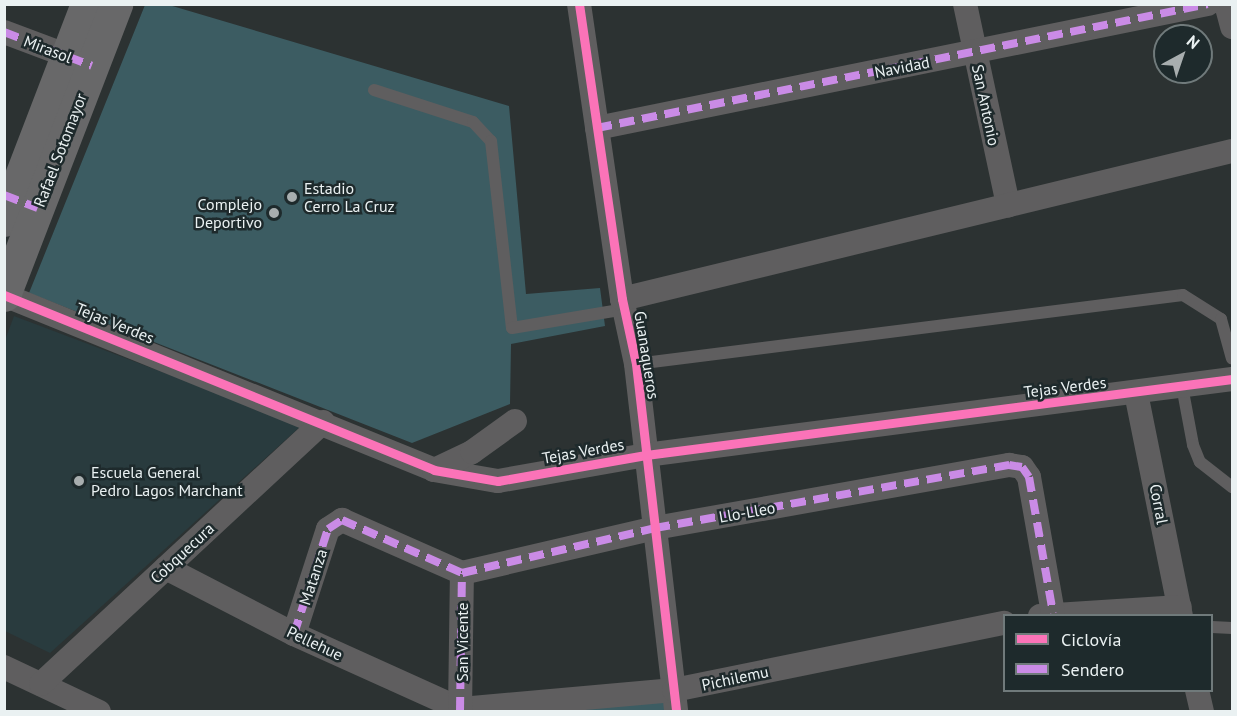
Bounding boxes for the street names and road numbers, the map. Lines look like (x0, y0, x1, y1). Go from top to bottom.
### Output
street label: Mirasol (21, 31, 75, 67)
street label: Navidad (873, 52, 931, 82)
street label: San Antonio (968, 62, 1004, 148)
street label: Rafael Sotomayor (29, 90, 91, 210)
street label: Tejas Verdes (73, 298, 157, 348)
street label: Guanaqueros (631, 309, 663, 401)
street label: Tejas Verdes (1022, 372, 1108, 402)
street label: Tejas Verdes (540, 434, 626, 468)
street label: Corral (1146, 482, 1172, 526)
street label: Llo-Lleo (717, 498, 777, 526)
street label: Cobquecura (146, 519, 218, 587)
street label: Matanza (295, 547, 331, 607)
street label: San Vicente (452, 602, 472, 682)
street label: Pellehue (284, 622, 346, 664)
street label: Pichilemu (700, 662, 770, 694)

